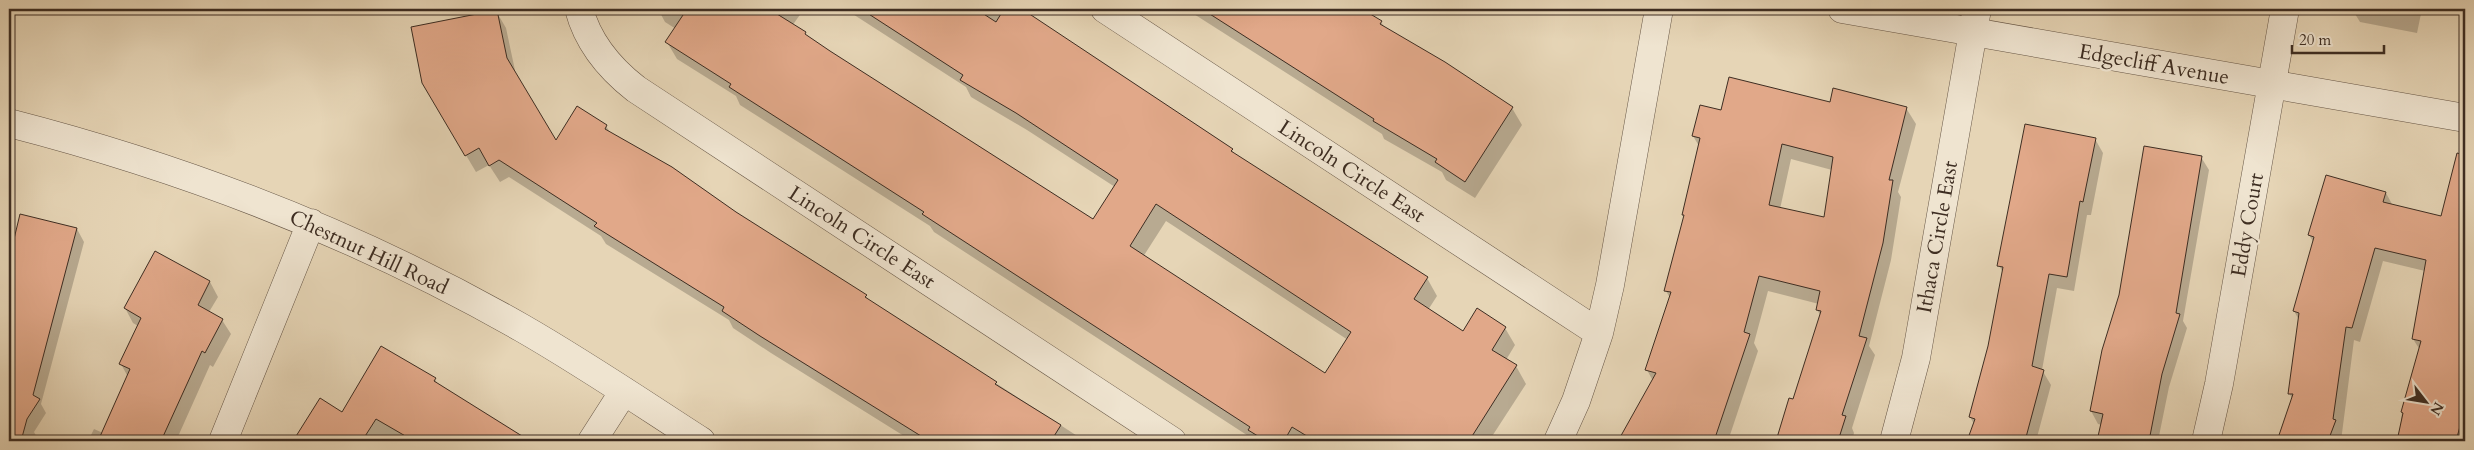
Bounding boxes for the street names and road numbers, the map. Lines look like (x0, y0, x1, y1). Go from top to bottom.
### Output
street label: Edgecliff Avenue (2076, 37, 2232, 92)
street label: Lincoln Circle East (1273, 113, 1431, 230)
street label: Ithaca Circle East (1910, 158, 1965, 315)
street label: Eddy Court (2224, 170, 2271, 279)
street label: Lincoln Circle East (783, 179, 941, 296)
street label: Chestnut Hill Road (285, 203, 453, 302)

